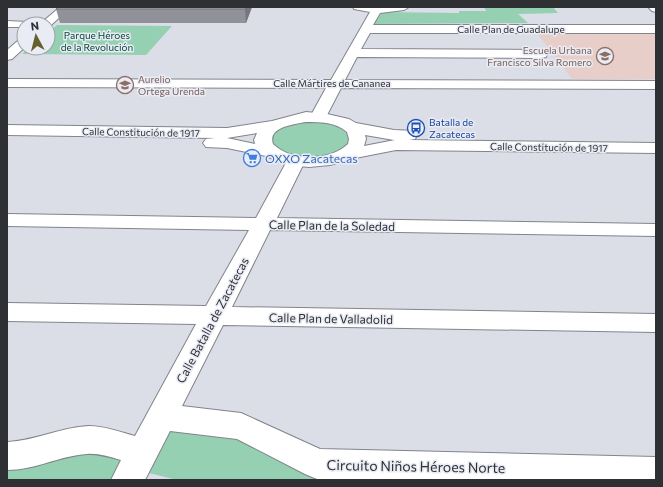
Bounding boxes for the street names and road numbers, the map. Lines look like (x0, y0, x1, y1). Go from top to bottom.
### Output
street label: Calle Plan de Guadalupe (457, 23, 565, 35)
street label: Calle Mártires de Cananea (273, 77, 391, 89)
street label: Calle Constitución de 1917 (82, 125, 200, 139)
street label: Calle Constitución de 1917 (490, 140, 608, 154)
street label: Calle Plan de la Soledad (269, 217, 395, 233)
street label: Calle Batalla de Zacatecas (173, 255, 251, 385)
street label: Calle Plan de Valladolid (269, 310, 393, 326)
street label: Circuito Niños Héroes Norte (327, 456, 505, 476)

